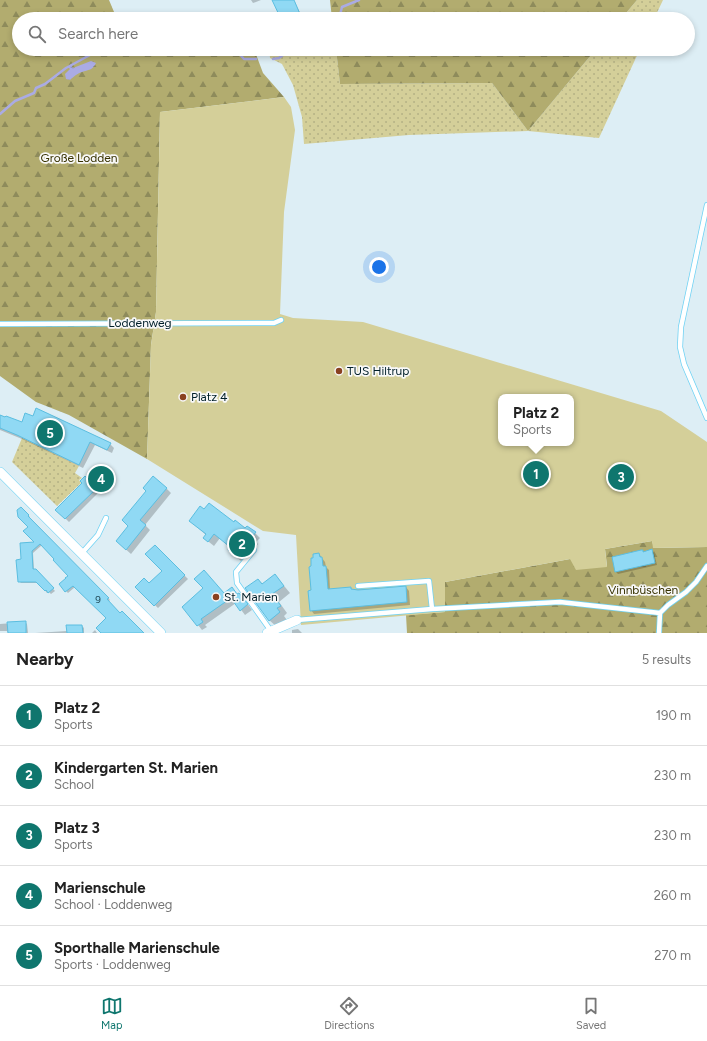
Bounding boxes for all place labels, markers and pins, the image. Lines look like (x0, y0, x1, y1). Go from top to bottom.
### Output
place label: TUS Hiltrup (347, 364, 409, 378)
marker: TUS Hiltrup (334, 366, 344, 376)
place label: Platz 4 (191, 390, 228, 404)
marker: Platz 4 (178, 392, 188, 402)
pin: 5 (37, 418, 63, 448)
pin: 1 (523, 459, 549, 489)
pin: 3 (608, 462, 634, 492)
pin: 4 (88, 464, 114, 494)
pin: 2 (229, 529, 255, 559)
place label: St. Marien (224, 590, 278, 604)
marker: St. Marien (211, 592, 221, 602)

